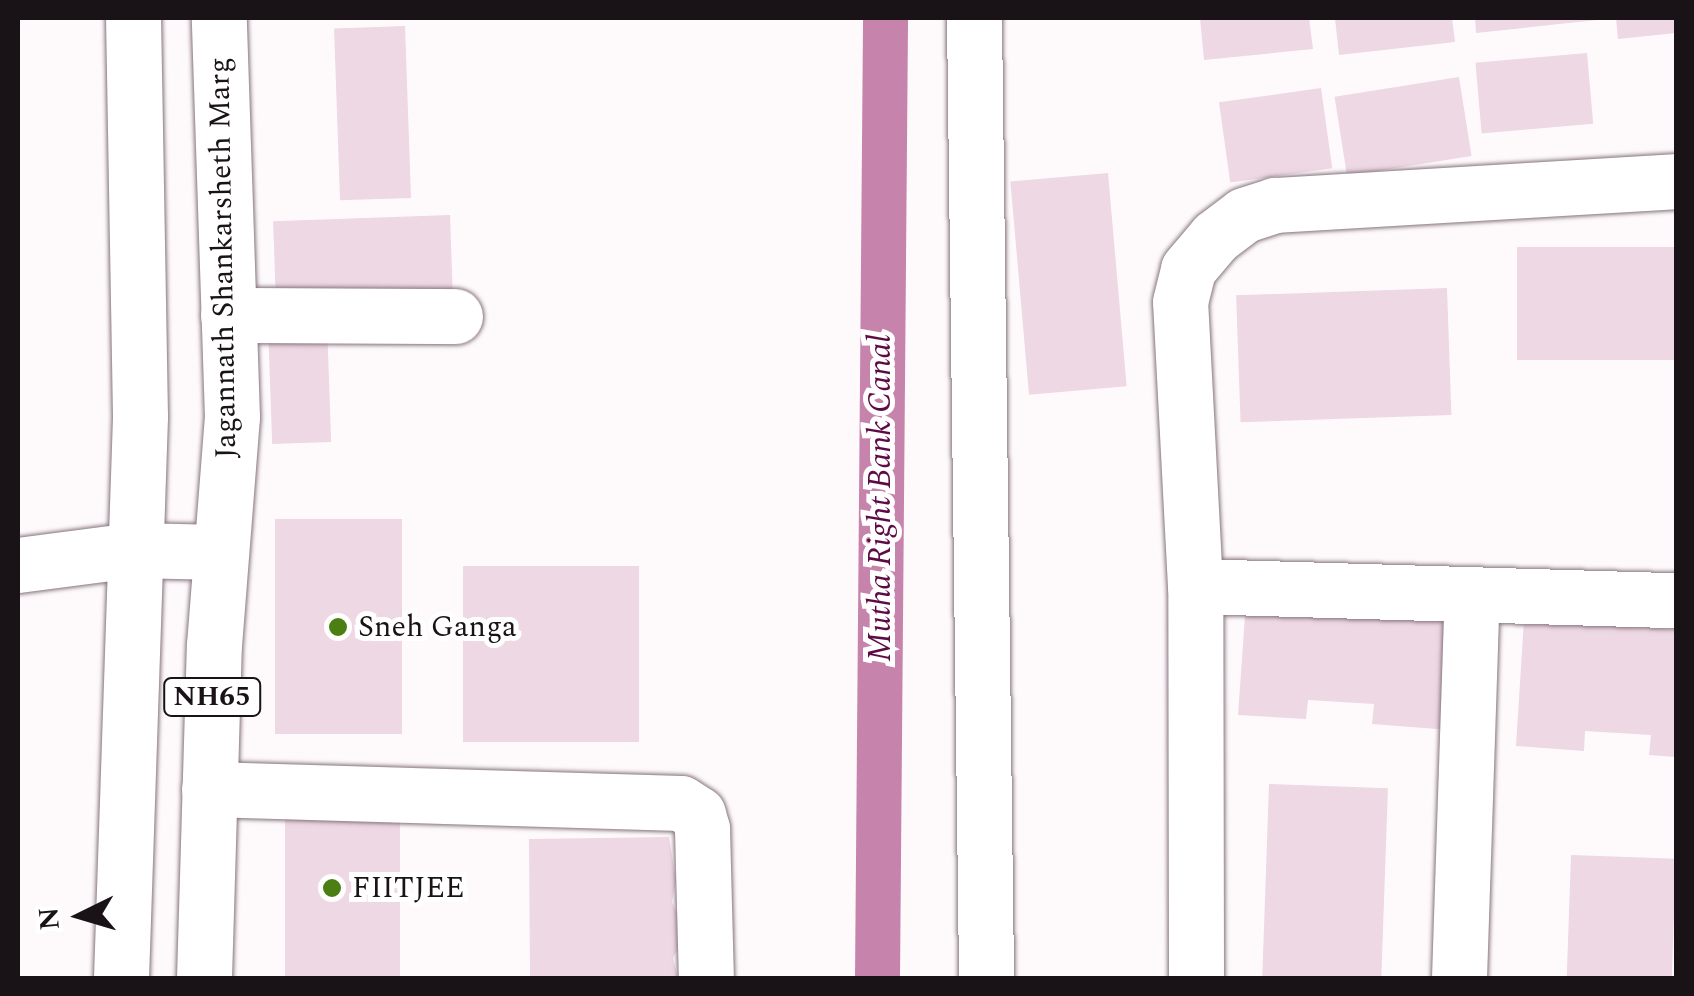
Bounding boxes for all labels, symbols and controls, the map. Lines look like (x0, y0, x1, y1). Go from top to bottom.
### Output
street label: Jagannath Shankarsheth Marg (201, 57, 245, 459)
water label: Mutha Right Bank Canal (862, 334, 900, 662)
place label: Sneh Ganga (358, 609, 517, 645)
marker: Sneh Ganga (327, 616, 349, 638)
road number: NH65 (162, 674, 262, 720)
north arrow (30, 866, 130, 966)
place label: FIITJEE (352, 870, 465, 906)
marker: FIITJEE (321, 877, 343, 899)
text: N (27, 905, 72, 932)

